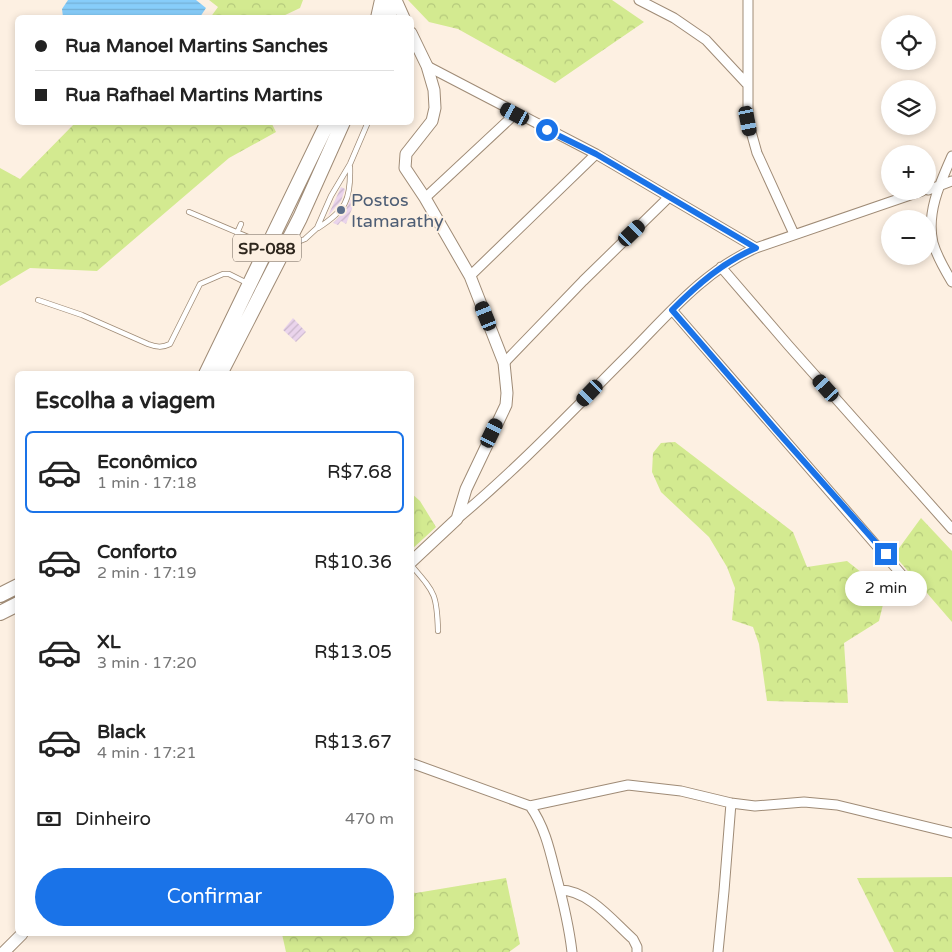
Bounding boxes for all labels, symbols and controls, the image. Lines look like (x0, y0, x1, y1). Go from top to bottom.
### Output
map controls (881, 15, 936, 265)
button: locate (881, 15, 936, 70)
text: Rua Manoel Martins Sanches (65, 35, 328, 57)
button: layers (881, 80, 936, 135)
text: Rua Rafhael Martins Martins (65, 84, 323, 106)
car (498, 100, 531, 128)
car (737, 105, 758, 137)
route start (536, 119, 558, 141)
button: + (881, 145, 936, 200)
place label: Postos Itamarathy (351, 189, 444, 232)
marker: Postos Itamarathy (335, 204, 347, 216)
button: − (881, 210, 936, 265)
car (615, 217, 648, 249)
road number: SP-088 (233, 234, 301, 262)
car (473, 299, 498, 333)
car (810, 372, 841, 404)
car (574, 377, 605, 409)
text: Escolha a viagem (35, 388, 216, 414)
car (478, 416, 505, 450)
icon: car (37, 450, 82, 495)
text: Econômico (97, 451, 197, 473)
text: R$7.68 (327, 461, 392, 483)
text: 1 min · 17:18 (97, 473, 196, 493)
icon: car (37, 540, 82, 585)
text: Conforto (97, 541, 177, 563)
route end (875, 543, 897, 565)
text: R$10.36 (314, 551, 392, 573)
text: 2 min · 17:19 (97, 563, 196, 583)
callout: 2 min (845, 572, 927, 606)
text: 2 min (865, 578, 907, 598)
icon: car (37, 630, 82, 675)
text: XL (97, 631, 121, 653)
text: R$13.05 (314, 641, 392, 663)
text: 3 min · 17:20 (97, 653, 196, 673)
icon: car (37, 720, 82, 765)
text: Black (97, 721, 146, 743)
text: R$13.67 (314, 731, 392, 753)
text: 4 min · 17:21 (97, 743, 196, 763)
icon: cash (35, 805, 63, 833)
text: Dinheiro (75, 808, 151, 830)
text: 470 m (345, 809, 394, 829)
button: Confirmar (35, 868, 394, 926)

